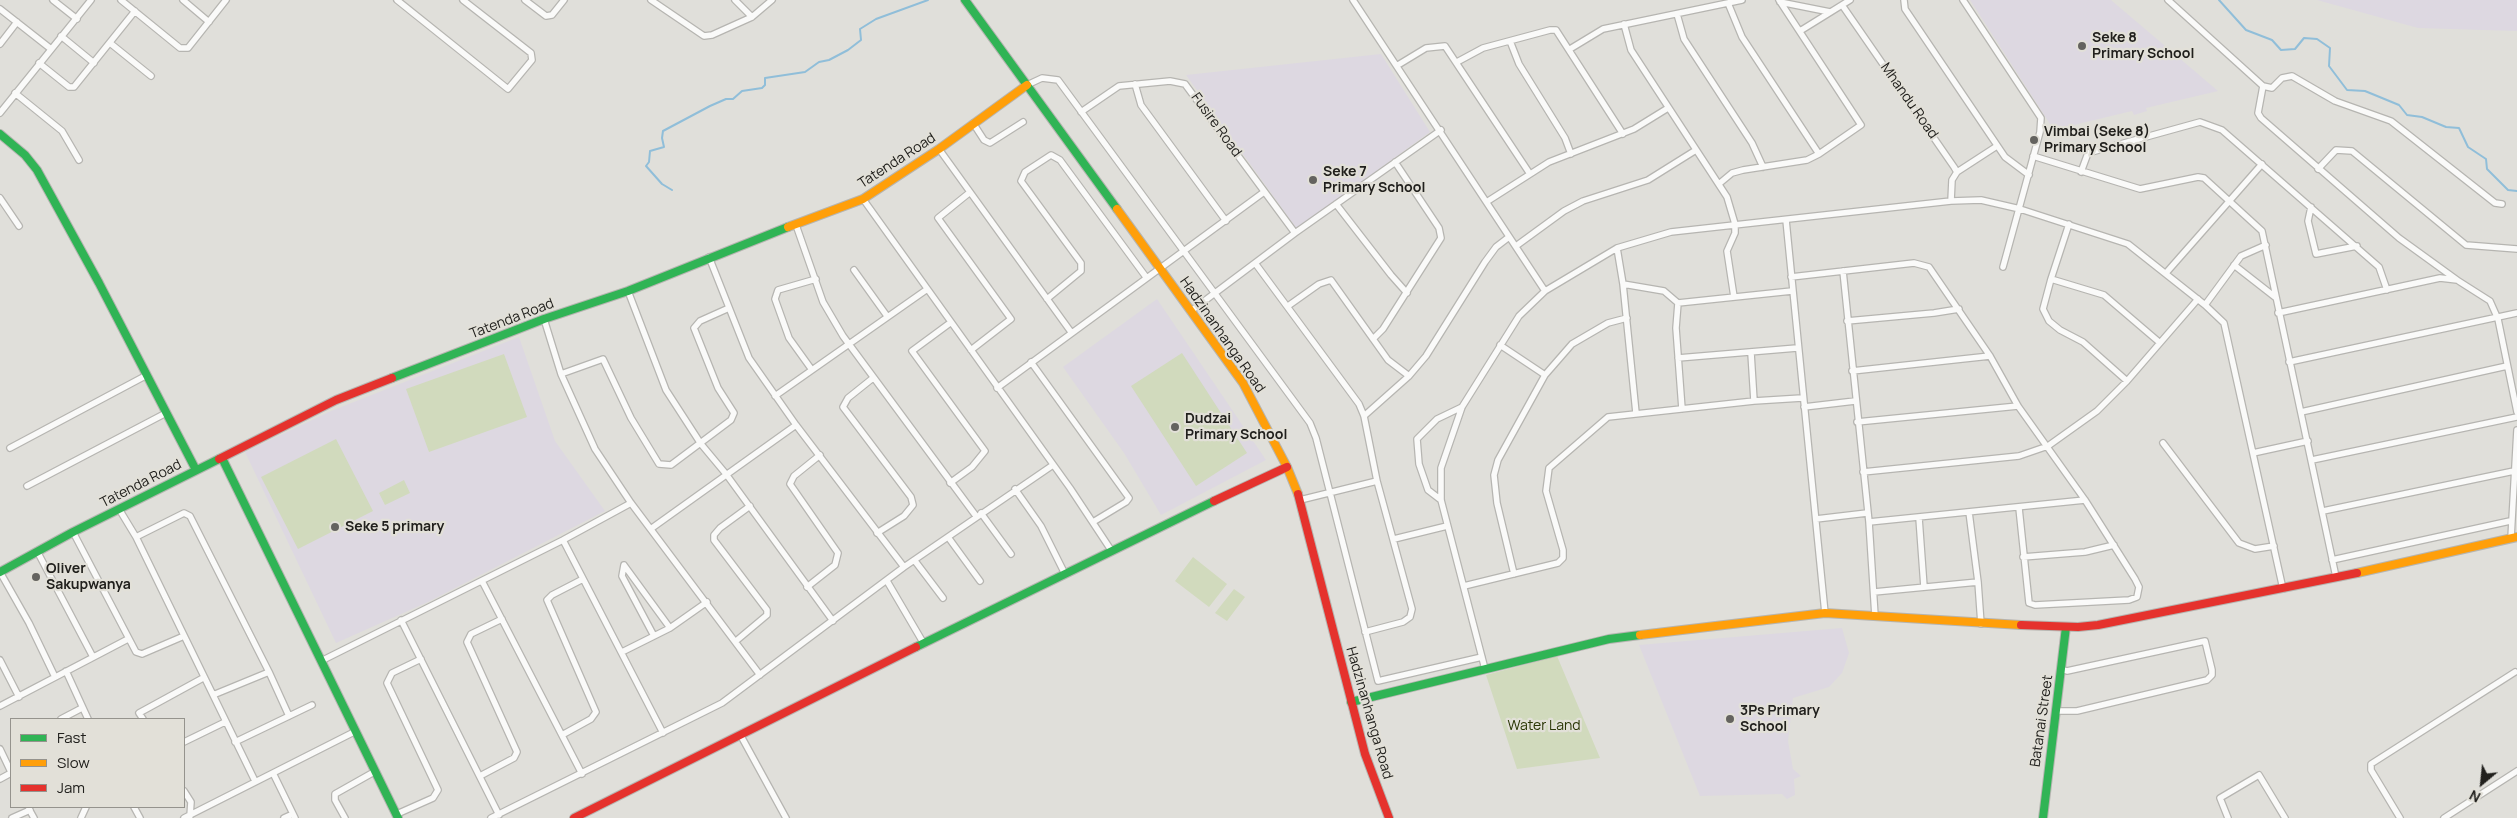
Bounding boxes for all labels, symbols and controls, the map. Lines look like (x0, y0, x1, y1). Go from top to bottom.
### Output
place label: Seke 8 Primary School (2092, 30, 2194, 62)
marker: Seke 8 Primary School (2076, 40, 2088, 52)
street label: Mhandu Road (1877, 60, 1941, 142)
street label: Fusire Road (1187, 90, 1245, 160)
place label: Vimbai (Seke 8) Primary School (2044, 124, 2150, 156)
street label: Tatenda Road (855, 130, 939, 192)
marker: Vimbai (Seke 8) Primary School (2028, 134, 2040, 146)
place label: Seke 7 Primary School (1323, 164, 1425, 196)
marker: Seke 7 Primary School (1307, 174, 1319, 186)
street label: Hadzinanhanga Road (1176, 274, 1268, 396)
street label: Tatenda Road (468, 295, 556, 343)
place label: Dudzai Primary School (1185, 411, 1287, 444)
marker: Dudzai Primary School (1169, 421, 1181, 433)
street label: Tatenda Road (98, 456, 184, 512)
place label: Seke 5 primary (345, 519, 444, 535)
marker: Seke 5 primary (329, 521, 341, 533)
place label: Oliver Sakupwanya (46, 561, 131, 594)
marker: Oliver Sakupwanya (30, 571, 42, 583)
street label: Hadzinanhanga Road (1342, 645, 1396, 781)
street label: Batanai Street (2027, 674, 2057, 768)
place label: 3Ps Primary School (1740, 703, 1820, 736)
marker: 3Ps Primary School (1724, 713, 1736, 725)
legend (10, 718, 185, 808)
park label: Water Land (1507, 718, 1581, 734)
text: Fast (57, 727, 86, 748)
text: Slow (57, 752, 90, 773)
north arrow (2457, 758, 2507, 808)
text: Jam (57, 777, 85, 798)
text: N (2466, 786, 2484, 807)

